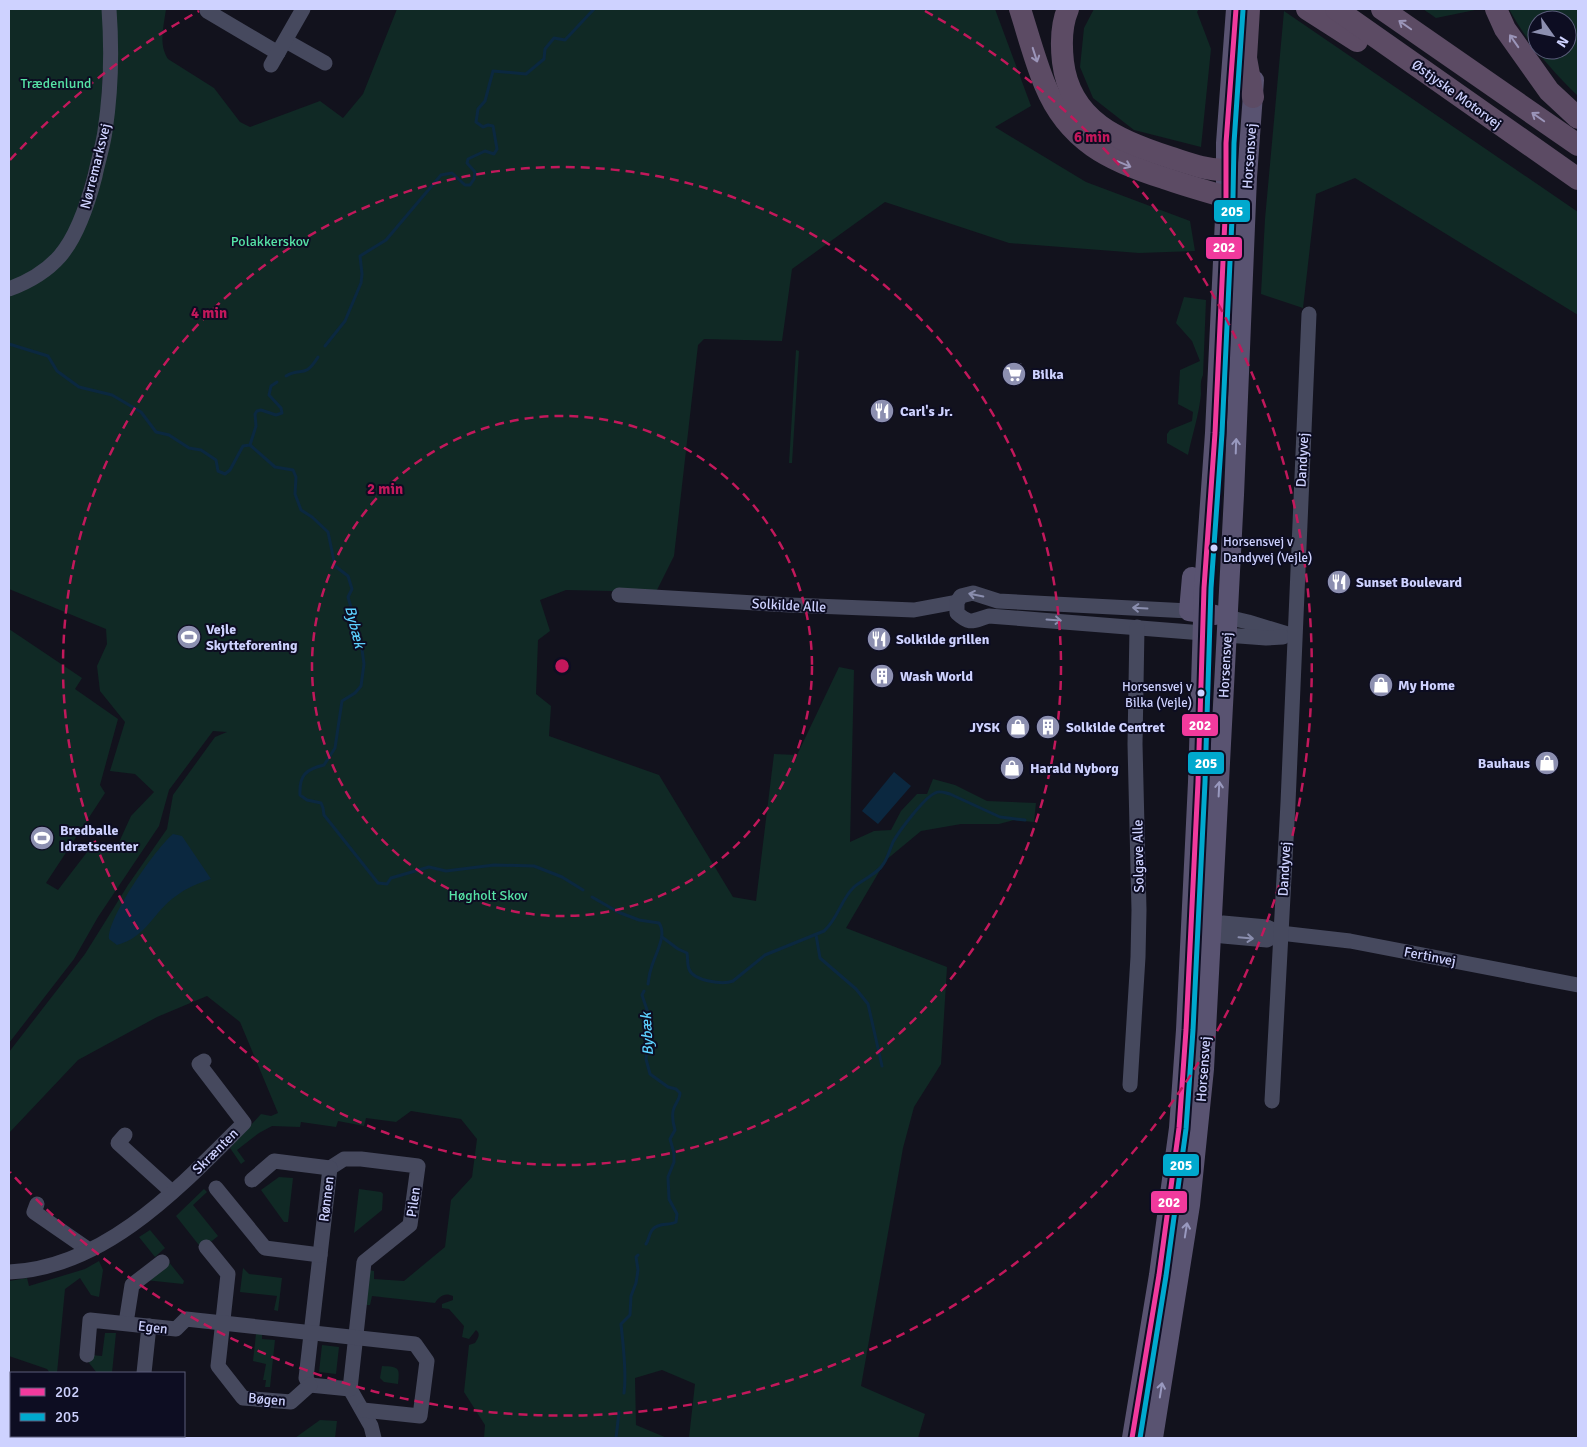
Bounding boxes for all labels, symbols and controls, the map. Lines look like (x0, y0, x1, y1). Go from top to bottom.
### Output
north arrow (1527, 10, 1577, 60)
one-way arrow (1398, 20, 1412, 30)
text: N (1553, 33, 1572, 51)
one-way arrow (1509, 34, 1519, 48)
one-way arrow (1031, 47, 1041, 63)
street label: Østjyske Motorvej (1409, 56, 1505, 133)
park label: Trædenlund (21, 75, 91, 92)
one-way arrow (1531, 112, 1545, 122)
street label: Nørremarksvej (77, 122, 114, 211)
street label: Horsensvej (1239, 123, 1260, 189)
text: 6 min (1074, 128, 1110, 146)
one-way arrow (1116, 159, 1131, 169)
line badge: 205 (1213, 199, 1251, 223)
text: 205 (1221, 203, 1243, 220)
park label: Polakkerskov (231, 233, 310, 250)
line badge: 202 (1205, 236, 1243, 260)
text: 202 (1213, 239, 1235, 256)
text: 4 min (191, 304, 227, 322)
supermarket icon: Bilka (1001, 361, 1027, 387)
place label: Bilka (1032, 366, 1064, 383)
restaurant icon: Carl's Jr. (869, 398, 895, 424)
place label: Carl's Jr. (900, 403, 953, 420)
street label: Dandyvej (1293, 432, 1312, 488)
one-way arrow (1231, 439, 1241, 455)
text: 2 min (367, 480, 403, 498)
place label: Horsensvej v Dandyvej (Vejle) (1223, 534, 1312, 566)
marker: Horsensvej v Dandyvej (Vejle) (1209, 543, 1219, 553)
restaurant icon: Sunset Boulevard (1326, 569, 1352, 595)
place label: Sunset Boulevard (1356, 574, 1463, 591)
one-way arrow (968, 590, 984, 599)
street label: Solkilde Alle (751, 595, 827, 616)
one-way arrow (1132, 603, 1148, 613)
water label: Bybæk (341, 604, 369, 651)
one-way arrow (1046, 616, 1062, 625)
place label: Vejle Skytteforening (206, 621, 298, 654)
sports icon: Vejle Skytteforening (176, 624, 202, 650)
restaurant icon: Solkilde grillen (866, 626, 892, 652)
place label: Solkilde grillen (896, 631, 990, 648)
street label: Horsensvej (1215, 632, 1236, 698)
centre of rings (553, 657, 571, 675)
building icon: Wash World (869, 663, 895, 689)
place label: Wash World (900, 668, 974, 685)
shop icon: My Home (1368, 672, 1394, 698)
place label: My Home (1398, 677, 1455, 694)
place label: Horsensvej v Bilka (Vejle) (1122, 679, 1192, 711)
marker: Horsensvej v Bilka (Vejle) (1196, 688, 1206, 698)
line badge: 202 (1181, 713, 1219, 737)
shop icon: JYSK (1005, 714, 1031, 740)
building icon: Solkilde Centret (1035, 714, 1061, 740)
text: 202 (1189, 717, 1211, 734)
place label: JYSK (969, 719, 1000, 736)
place label: Solkilde Centret (1066, 719, 1165, 736)
shop icon: Bauhaus (1534, 750, 1560, 776)
line badge: 205 (1187, 751, 1225, 775)
shop icon: Harald Nyborg (999, 755, 1025, 781)
text: 205 (1195, 755, 1217, 772)
place label: Bauhaus (1478, 755, 1530, 772)
place label: Harald Nyborg (1030, 760, 1119, 777)
one-way arrow (1214, 781, 1224, 797)
street label: Solgave Alle (1129, 819, 1148, 893)
place label: Bredballe Idrætscenter (60, 822, 139, 855)
sports icon: Bredballe Idrætscenter (29, 825, 55, 851)
street label: Dandyvej (1275, 841, 1294, 897)
park label: Høgholt Skov (449, 887, 528, 904)
one-way arrow (1238, 933, 1254, 942)
street label: Fertinvej (1402, 943, 1457, 970)
water label: Bybæk (637, 1011, 657, 1056)
street label: Horsensvej (1193, 1036, 1214, 1102)
street label: Skrænten (189, 1125, 242, 1178)
line badge: 205 (1162, 1153, 1200, 1177)
text: 205 (1170, 1157, 1192, 1174)
street label: Rønnen (315, 1175, 338, 1223)
street label: Pilen (403, 1186, 424, 1218)
line badge: 202 (1150, 1190, 1188, 1214)
text: 202 (1158, 1194, 1180, 1211)
one-way arrow (1181, 1222, 1191, 1238)
street label: Egen (137, 1317, 169, 1338)
legend (10, 1372, 185, 1437)
one-way arrow (1156, 1382, 1166, 1398)
text: 202 (55, 1383, 79, 1401)
street label: Bøgen (247, 1389, 287, 1410)
text: 205 (55, 1408, 79, 1426)

